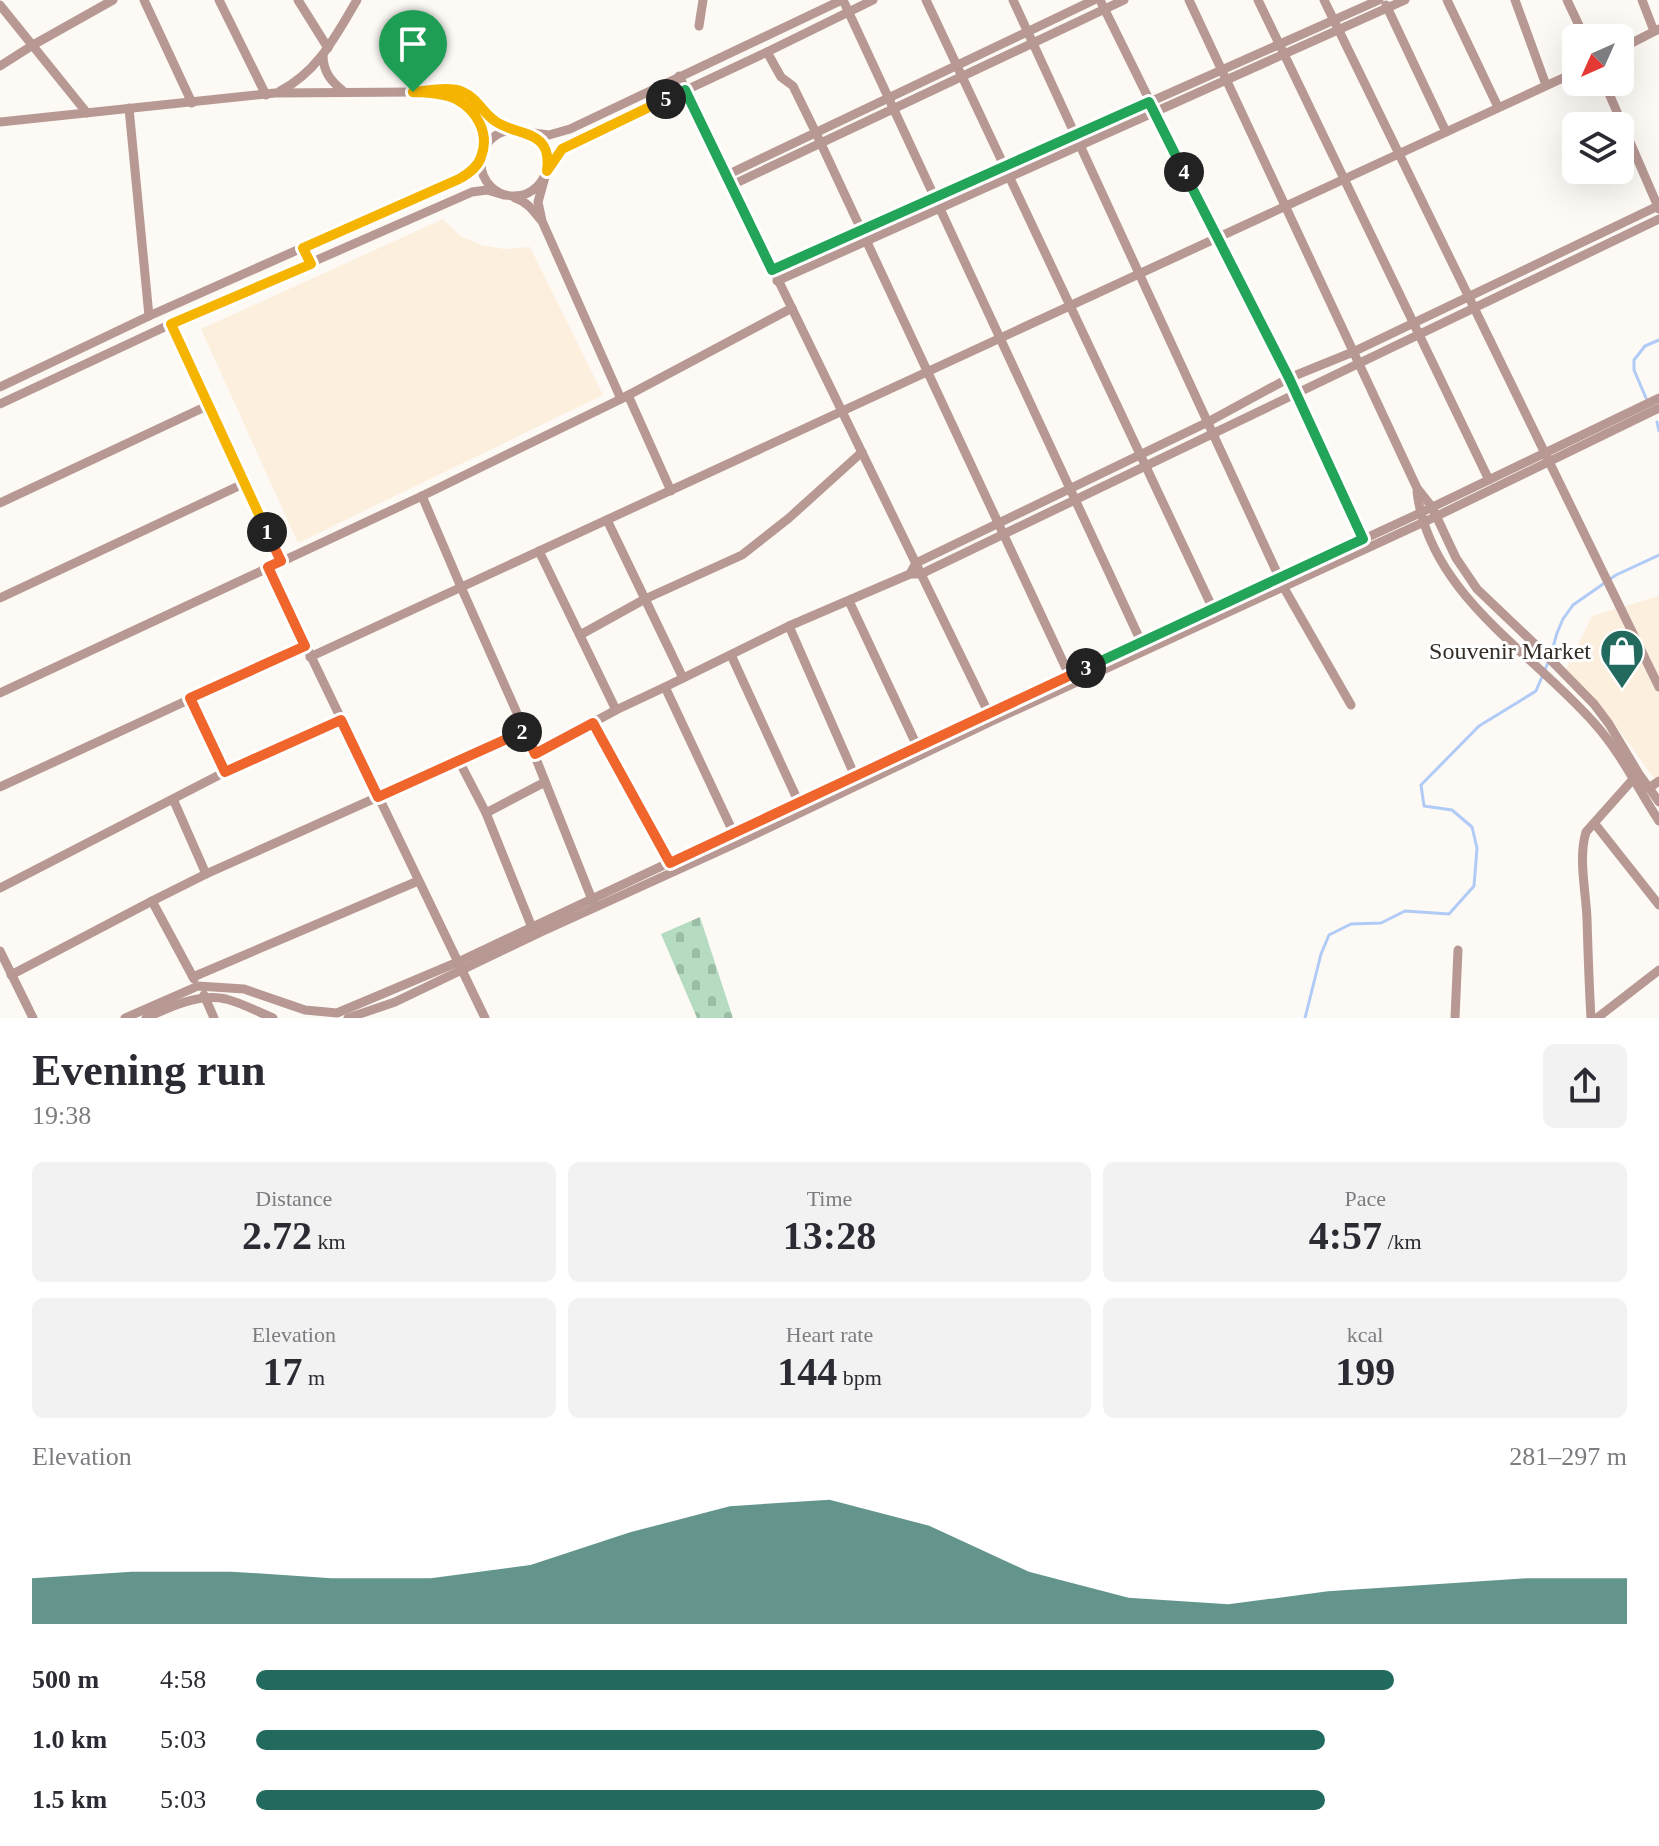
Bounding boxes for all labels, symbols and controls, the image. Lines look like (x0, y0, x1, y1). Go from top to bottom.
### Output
pin (379, 10, 447, 92)
icon: arrive (391, 22, 435, 66)
north arrow (1562, 24, 1634, 96)
map controls (1562, 24, 1634, 184)
pin: 5 (646, 79, 686, 119)
text: 5 (661, 86, 672, 111)
button: layers (1562, 112, 1634, 184)
pin: 4 (1164, 152, 1204, 192)
text: 4 (1179, 159, 1190, 184)
pin: 1 (247, 512, 287, 552)
text: 1 (262, 519, 273, 544)
shop icon: Souvenir Market (1598, 627, 1646, 690)
place label: Souvenir Market (1429, 638, 1591, 664)
pin: 3 (1066, 648, 1106, 688)
text: 3 (1081, 655, 1092, 680)
pin: 2 (502, 712, 542, 752)
text: 2 (517, 719, 528, 744)
button: share (1543, 1044, 1627, 1128)
text: Evening run (32, 1046, 266, 1095)
text: 19:38 (32, 1101, 91, 1130)
text: Distance (255, 1186, 332, 1211)
text: Time (807, 1186, 852, 1211)
text: Pace (1344, 1186, 1386, 1211)
text: 2.72 (242, 1213, 312, 1258)
text: 13:28 (783, 1213, 876, 1258)
text: 4:57 (1309, 1213, 1382, 1258)
text: km (312, 1229, 346, 1254)
text: /km (1382, 1229, 1422, 1254)
text: Elevation (252, 1322, 336, 1347)
text: Heart rate (786, 1322, 873, 1347)
text: kcal (1347, 1322, 1383, 1347)
text: 17 (263, 1349, 303, 1394)
text: 144 (777, 1349, 837, 1394)
text: 199 (1335, 1349, 1395, 1394)
text: m (303, 1365, 325, 1390)
text: bpm (837, 1365, 882, 1390)
text: Elevation (32, 1442, 132, 1471)
text: 281–297 m (1509, 1442, 1627, 1471)
text: 500 m (32, 1665, 99, 1694)
text: 4:58 (160, 1665, 206, 1694)
text: 1.0 km (32, 1725, 107, 1754)
text: 5:03 (160, 1725, 206, 1754)
text: 1.5 km (32, 1785, 107, 1814)
text: 5:03 (160, 1785, 206, 1814)

